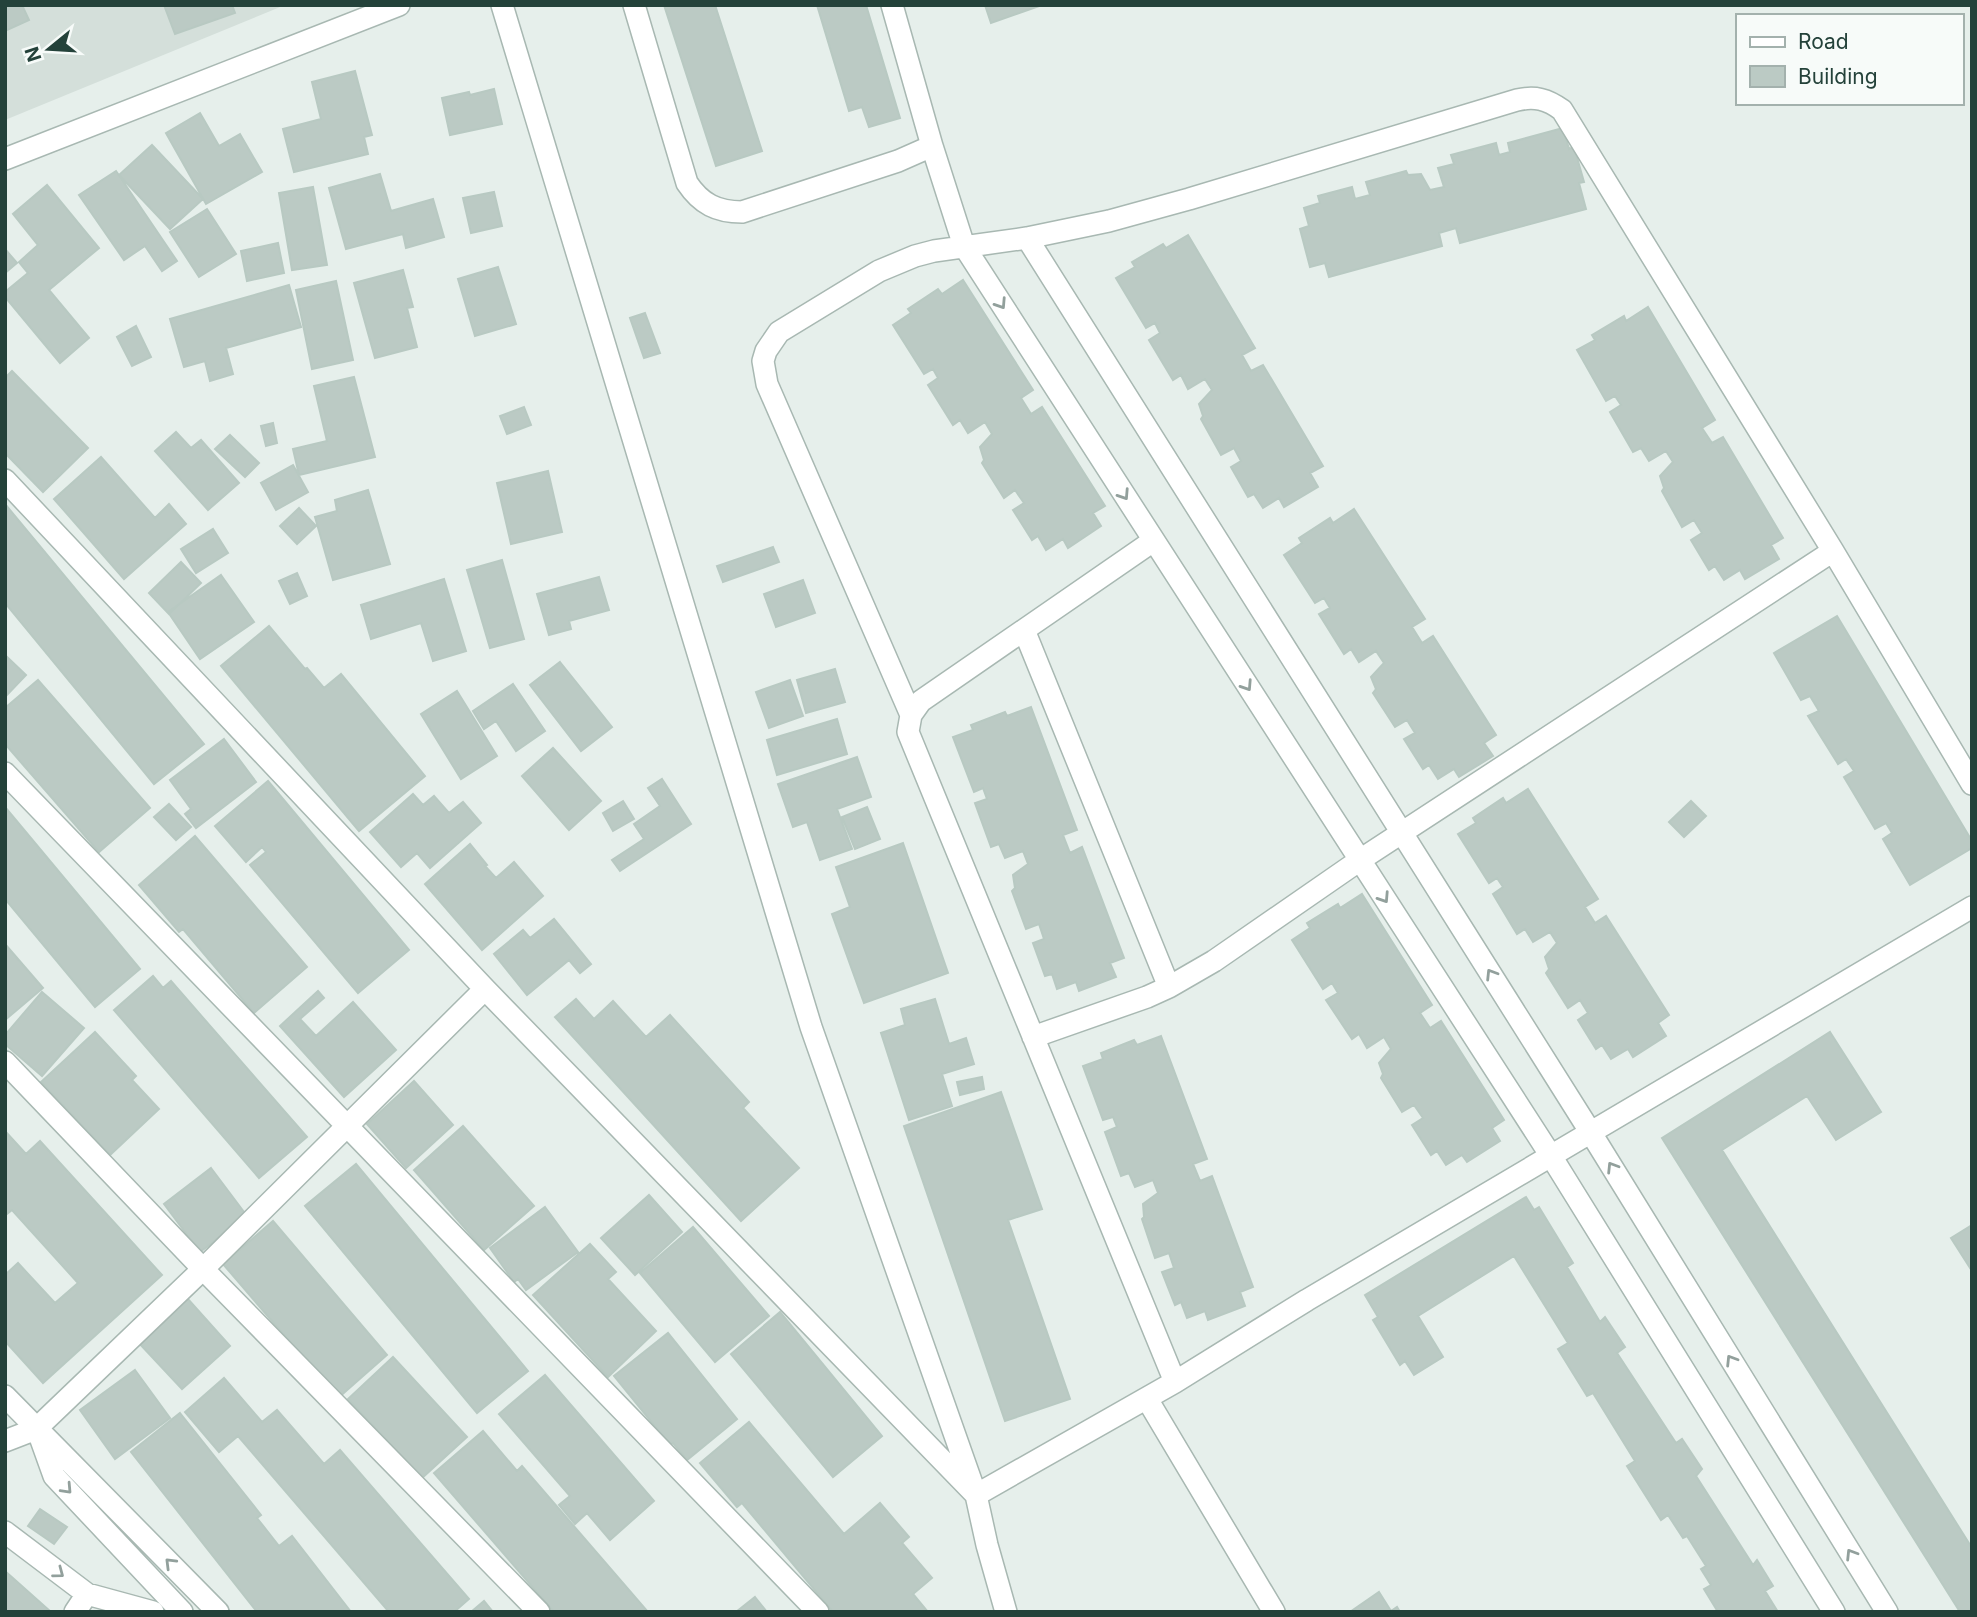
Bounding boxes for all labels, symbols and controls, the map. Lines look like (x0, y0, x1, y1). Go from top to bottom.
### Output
north arrow (14, 14, 84, 84)
legend (1736, 14, 1963, 105)
text: Road (1798, 29, 1849, 54)
text: N (20, 44, 46, 65)
text: Building (1798, 64, 1878, 89)
one-way arrow (992, 296, 1005, 309)
one-way arrow (1115, 487, 1128, 500)
one-way arrow (1239, 678, 1252, 691)
one-way arrow (1376, 890, 1389, 903)
one-way arrow (1486, 969, 1499, 982)
one-way arrow (1607, 1161, 1620, 1174)
one-way arrow (1727, 1355, 1740, 1368)
one-way arrow (58, 1481, 71, 1494)
one-way arrow (1846, 1548, 1859, 1561)
one-way arrow (165, 1559, 178, 1572)
one-way arrow (52, 1565, 64, 1577)

